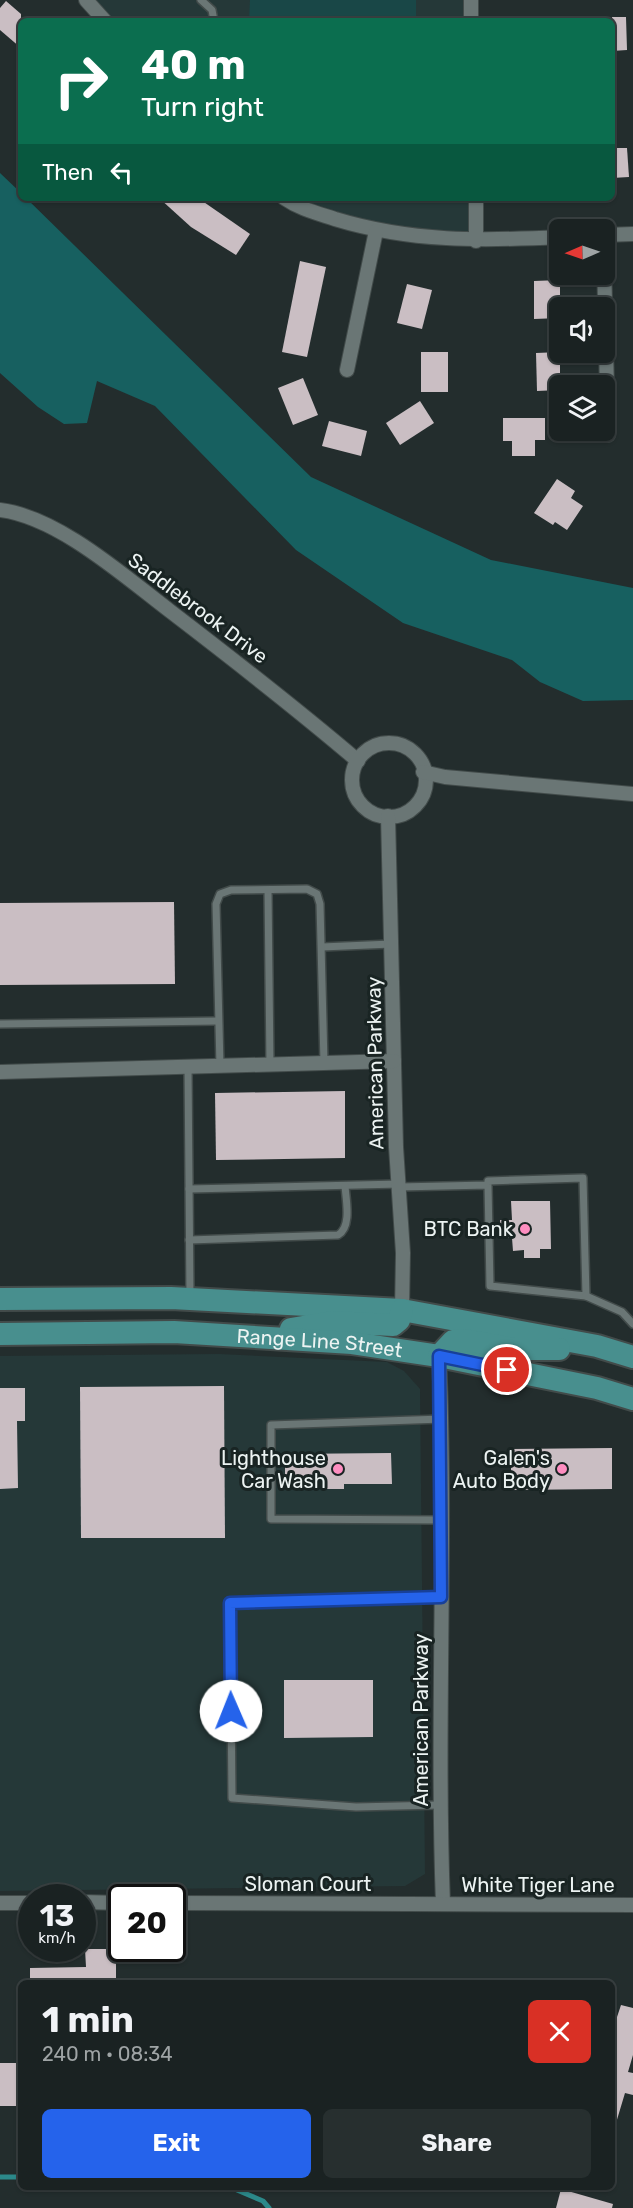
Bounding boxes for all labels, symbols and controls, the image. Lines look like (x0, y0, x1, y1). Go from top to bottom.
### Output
text: 40 m (141, 40, 246, 90)
icon: right (42, 42, 120, 120)
text: Turn right (141, 91, 264, 123)
icon: left (105, 156, 138, 189)
text: Then (42, 159, 93, 186)
north arrow (549, 219, 615, 285)
map controls (549, 219, 615, 441)
button: sound (549, 297, 615, 363)
button: layers (549, 375, 615, 441)
street label: Saddlebrook Drive (123, 548, 273, 668)
street label: American Parkway (361, 976, 389, 1150)
place label: BTC Bank (424, 1217, 514, 1241)
marker: BTC Bank (518, 1222, 532, 1236)
street label: Range Line Street (236, 1324, 404, 1362)
pin (481, 1344, 532, 1395)
icon: arrive (490, 1353, 523, 1386)
place label: Lighthouse Car Wash (221, 1446, 326, 1493)
place label: Galen's Auto Body (453, 1446, 550, 1493)
marker: Lighthouse Car Wash (331, 1462, 345, 1476)
marker: Galen's Auto Body (555, 1462, 569, 1476)
street label: American Parkway (409, 1633, 433, 1807)
position arrow (199, 1679, 263, 1743)
street label: Sloman Court (245, 1872, 372, 1896)
street label: White Tiger Lane (461, 1873, 615, 1897)
speed limit sign: 20 (108, 1884, 186, 1962)
text: 13 (40, 1898, 74, 1934)
text: km/h (38, 1929, 76, 1947)
text: 1 min (42, 1998, 134, 2041)
button: close (528, 2000, 591, 2063)
text: 240 m · 08:34 (42, 2042, 173, 2066)
button: Exit (42, 2109, 311, 2178)
button: Share (323, 2109, 591, 2178)

